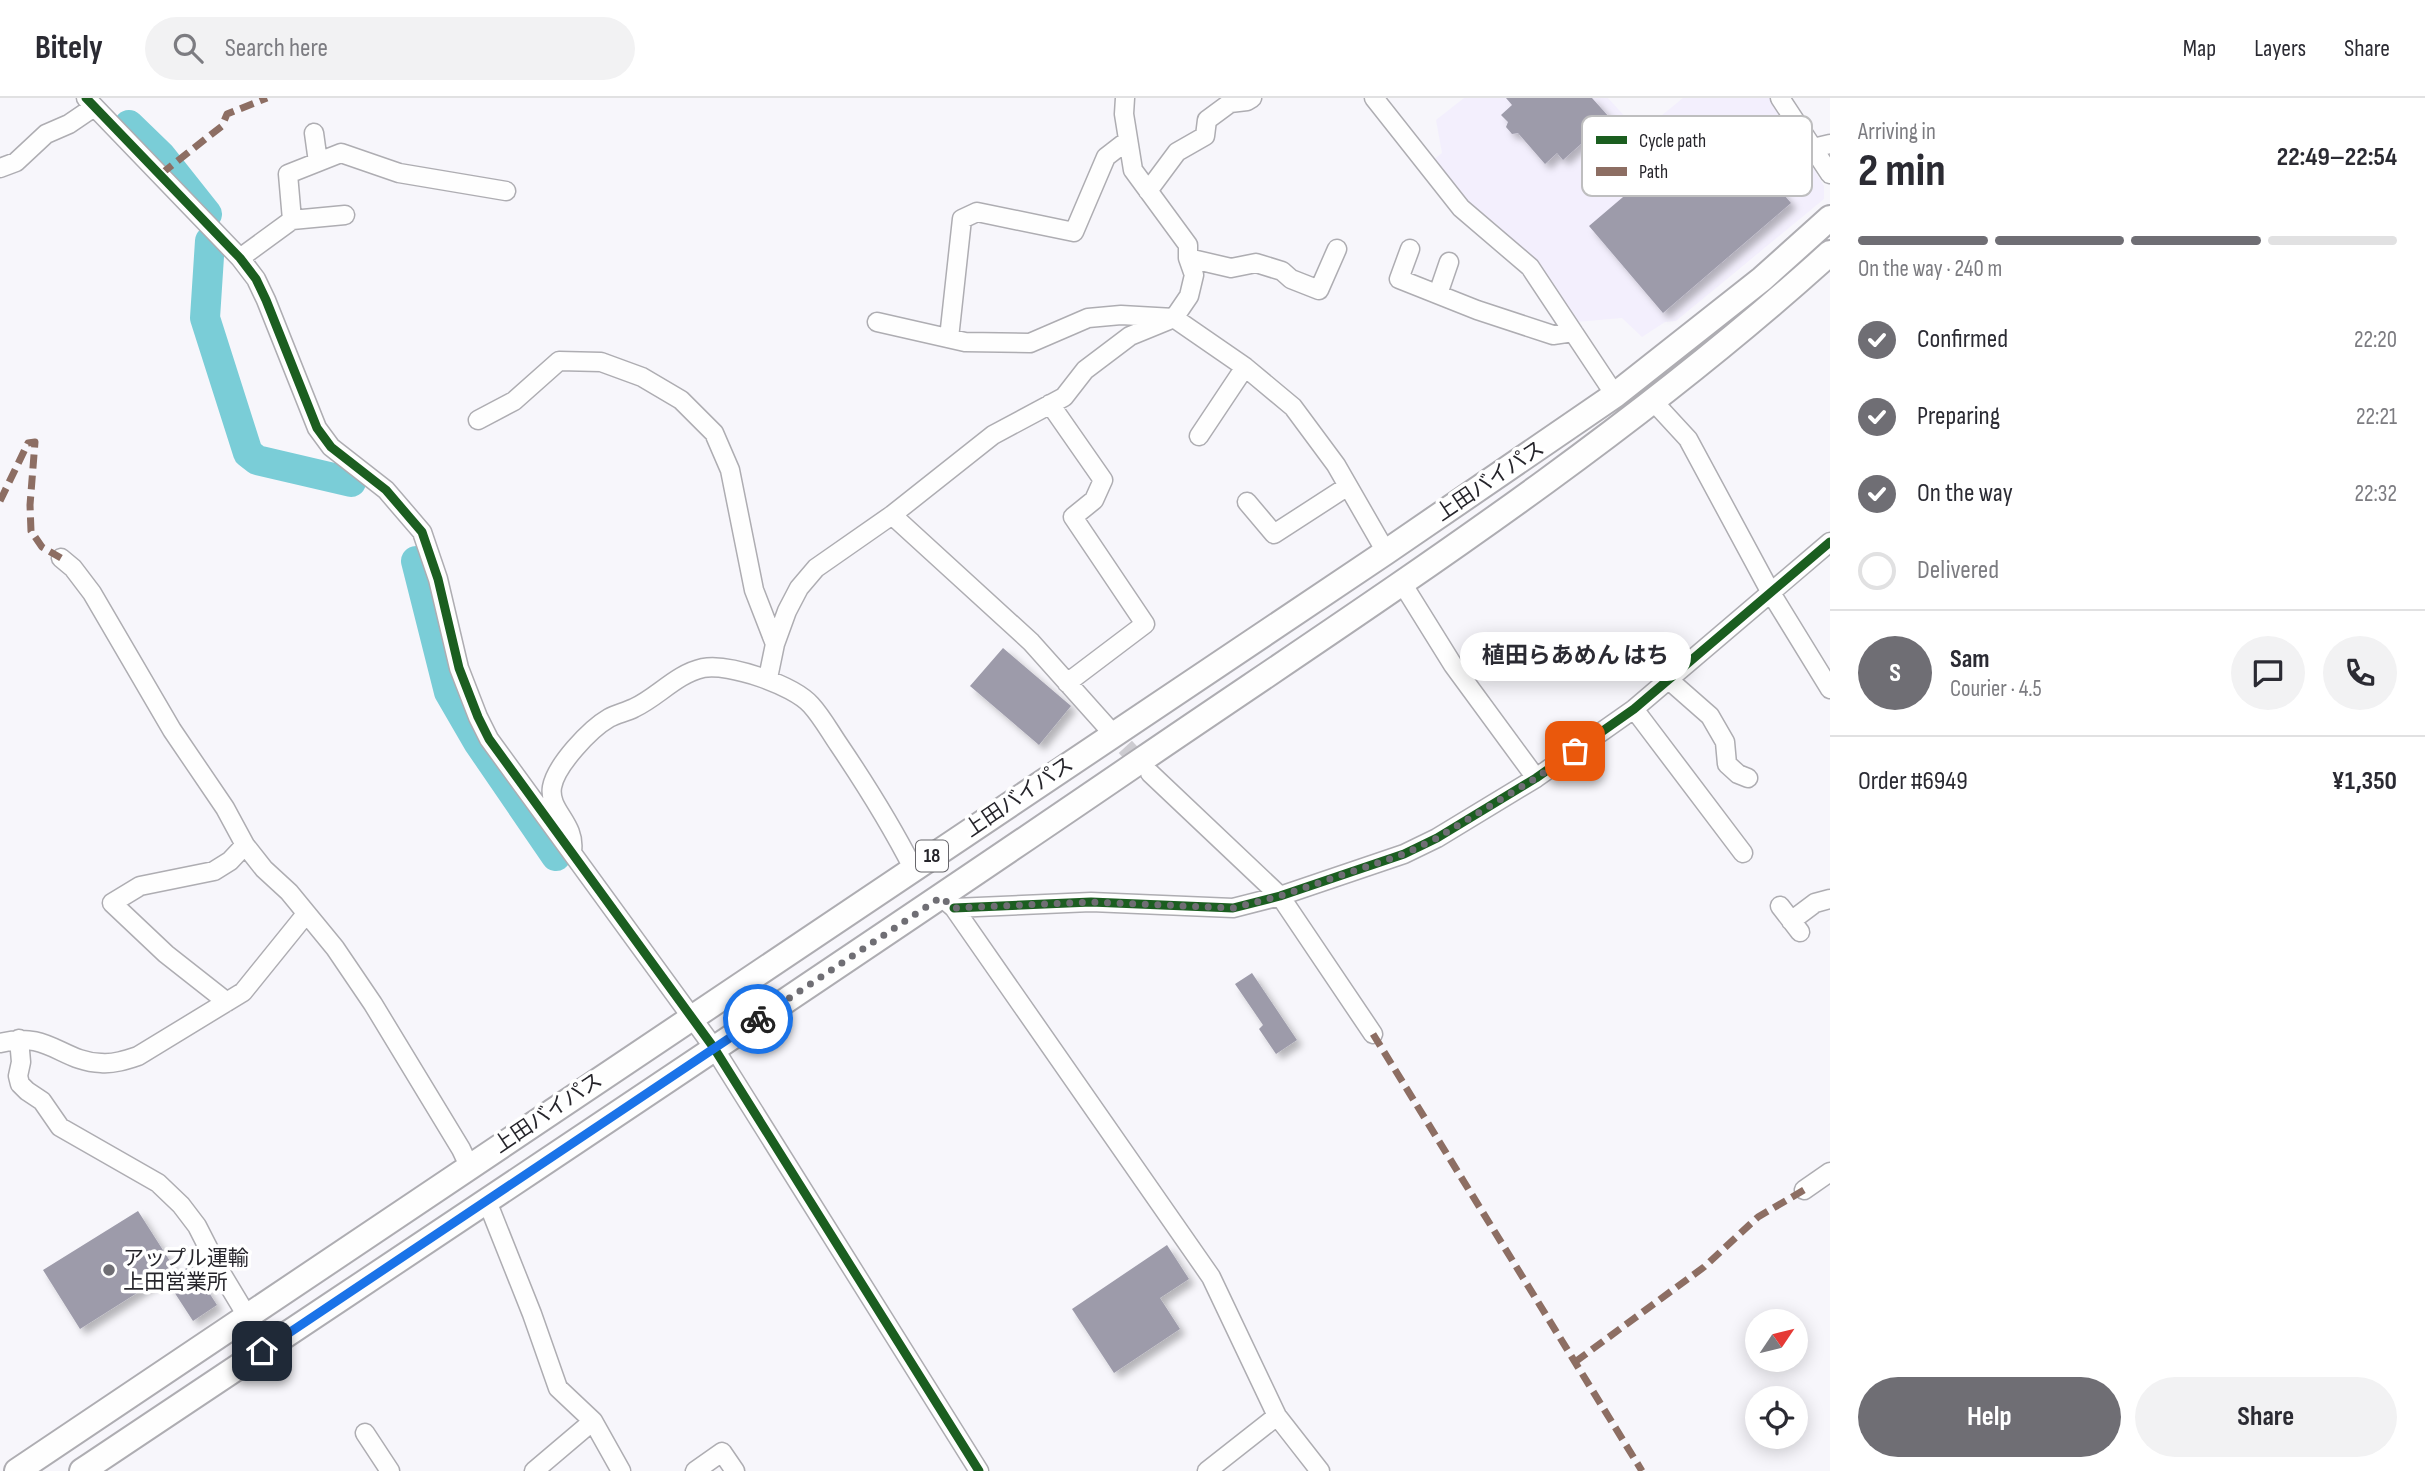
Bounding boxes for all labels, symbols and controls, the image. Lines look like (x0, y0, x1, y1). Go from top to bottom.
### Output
search box (145, 17, 635, 80)
text: Bitely (35, 28, 103, 68)
icon: search (169, 29, 207, 67)
text: Search here (225, 33, 328, 64)
text: Map (2183, 34, 2216, 63)
text: Layers (2254, 34, 2306, 63)
text: Share (2344, 34, 2390, 63)
legend (1582, 116, 1812, 196)
text: Arriving in (1858, 118, 1936, 146)
text: Cycle path (1639, 130, 1706, 153)
text: 22:49–22:54 (2277, 142, 2397, 173)
text: 2 min (1858, 144, 1946, 199)
text: Path (1639, 161, 1668, 184)
text: On the way · 240 m (1858, 255, 2002, 283)
icon: check (1858, 321, 1896, 359)
text: Confirmed (1917, 324, 2008, 355)
text: 22:20 (2354, 326, 2397, 354)
icon: check (1858, 398, 1896, 436)
text: Preparing (1917, 401, 2000, 432)
text: 22:21 (2356, 403, 2397, 431)
street label: 上田バイパス (1431, 436, 1549, 526)
icon: check (1858, 475, 1896, 513)
text: On the way (1917, 478, 2013, 509)
text: 22:32 (2355, 480, 2397, 508)
text: Delivered (1917, 555, 1999, 586)
callout: 植田らあめん はち (1460, 632, 1690, 681)
button: chat (2231, 636, 2305, 710)
button: phone (2323, 636, 2397, 710)
text: 植田らあめん はち (1482, 642, 1669, 670)
text: Sam (1950, 644, 1990, 675)
text: S (1889, 658, 1901, 689)
text: Courier · 4.5 (1950, 675, 2042, 703)
pin (1545, 721, 1605, 781)
icon: bag (1556, 732, 1594, 770)
street label: 上田バイパス (960, 752, 1078, 842)
text: Order #6949 (1858, 766, 1968, 797)
text: ¥1,350 (2332, 766, 2397, 797)
road number: 18 (916, 841, 948, 872)
courier (723, 984, 793, 1054)
icon: bike (739, 1000, 777, 1038)
street label: 上田バイパス (489, 1068, 607, 1158)
place label: アップル運輸 上田営業所 (123, 1246, 249, 1295)
marker: アップル運輸 上田営業所 (101, 1262, 117, 1278)
north arrow (1745, 1309, 1808, 1372)
map controls (1745, 1309, 1808, 1449)
pin (232, 1321, 292, 1381)
icon: home (243, 1332, 281, 1370)
button: Help (1858, 1377, 2121, 1457)
button: Share (2135, 1377, 2397, 1457)
button: locate (1745, 1386, 1808, 1449)

